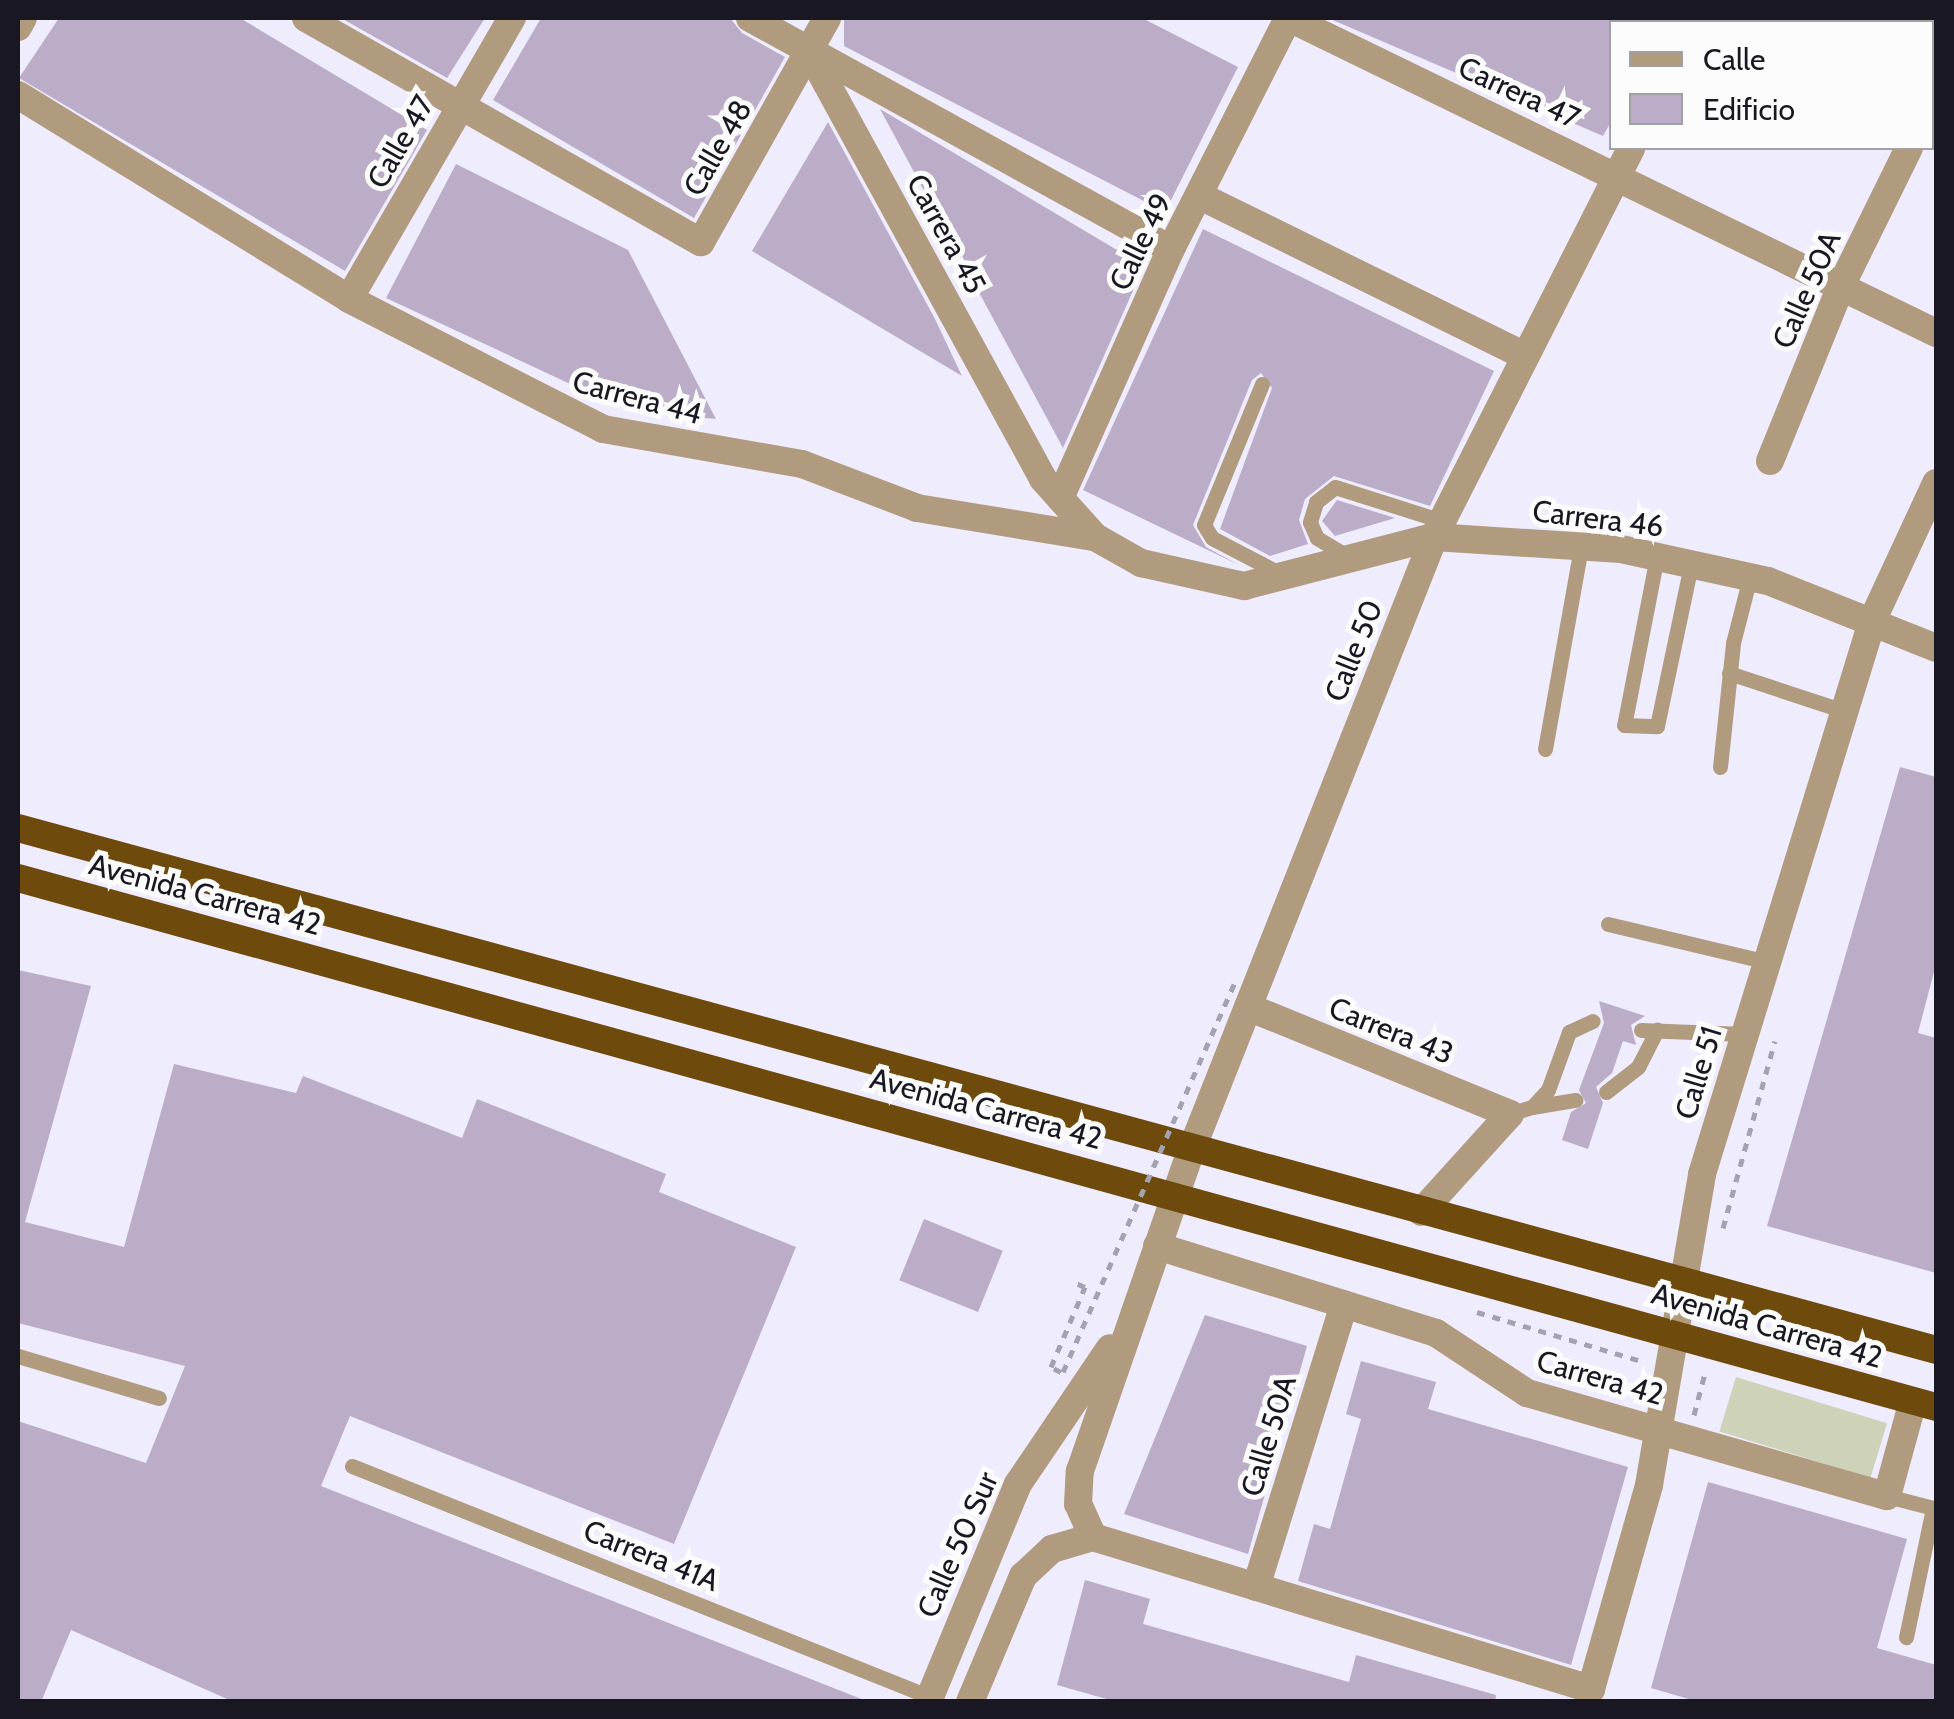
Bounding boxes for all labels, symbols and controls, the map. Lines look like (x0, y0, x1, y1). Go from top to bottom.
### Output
legend (1609, 20, 1934, 150)
text: Calle (1703, 41, 1765, 78)
street label: Carrera 47 (1453, 49, 1585, 137)
street label: Calle 47 (360, 89, 442, 195)
text: Edificio (1703, 91, 1795, 128)
street label: Calle 48 (676, 94, 760, 202)
street label: Carrera 45 (899, 168, 993, 300)
street label: Calle 49 (1102, 188, 1180, 296)
street label: Calle 50A (1765, 226, 1849, 354)
street label: Carrera 44 (569, 364, 705, 432)
street label: Carrera 46 (1530, 493, 1666, 545)
street label: Calle 50 (1317, 595, 1391, 707)
street label: Avenida Carrera 42 (85, 847, 325, 943)
street label: Carrera 43 (1324, 990, 1458, 1072)
street label: Calle 51 (1668, 1022, 1730, 1124)
street label: Avenida Carrera 42 (866, 1061, 1106, 1157)
street label: Avenida Carrera 42 (1647, 1276, 1887, 1376)
street label: Carrera 42 (1532, 1343, 1668, 1413)
street label: Calle 50A (1234, 1371, 1304, 1501)
street label: Calle 50 Sur (910, 1467, 1006, 1623)
street label: Carrera 41A (578, 1513, 724, 1599)

